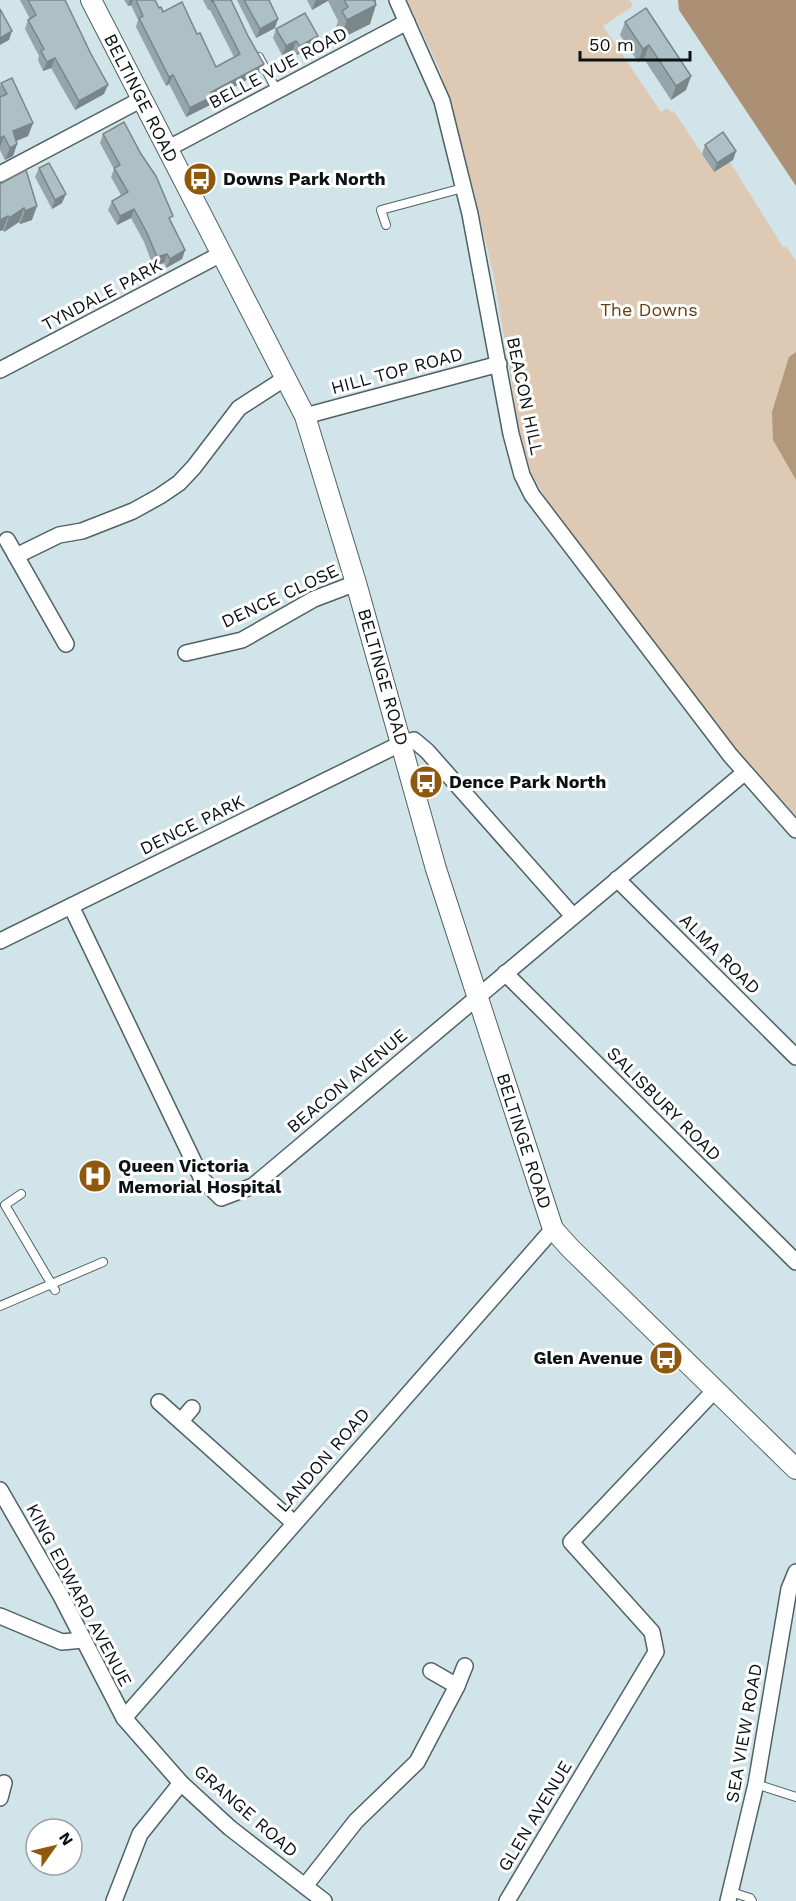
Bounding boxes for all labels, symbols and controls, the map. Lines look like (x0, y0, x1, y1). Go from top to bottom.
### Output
street label: BELLE VUE ROAD (205, 22, 351, 113)
scale bar (580, 24, 690, 62)
street label: BELTINGE ROAD (100, 30, 183, 166)
text: 50 m (589, 34, 634, 55)
bus stop icon: Downs Park North (182, 161, 218, 197)
place label: Downs Park North (223, 168, 386, 189)
street label: TYNDALE PARK (38, 254, 165, 335)
park label: The Downs (600, 299, 698, 320)
street label: BEACON HILL (503, 335, 548, 457)
street label: HILL TOP ROAD (329, 343, 465, 398)
street label: DENCE CLOSE (218, 559, 342, 632)
street label: BELTINGE ROAD (354, 606, 413, 748)
bus stop icon: Dence Park North (408, 764, 444, 800)
place label: Dence Park North (449, 771, 606, 792)
street label: DENCE PARK (136, 790, 248, 859)
street label: ALMA ROAD (676, 909, 765, 998)
street label: BEACON AVENUE (282, 1024, 411, 1137)
street label: SALISBURY ROAD (603, 1042, 726, 1165)
street label: BELTINGE ROAD (493, 1070, 556, 1211)
place label: Queen Victoria Memorial Hospital (118, 1155, 281, 1197)
hospital icon: Queen Victoria Memorial Hospital (77, 1158, 113, 1194)
bus stop icon: Glen Avenue (648, 1340, 684, 1376)
place label: Glen Avenue (533, 1347, 643, 1368)
street label: LANDON ROAD (272, 1403, 374, 1516)
street label: KING EDWARD AVENUE (22, 1500, 137, 1690)
street label: SEA VIEW ROAD (721, 1662, 766, 1804)
street label: GLEN AVENUE (493, 1757, 576, 1875)
street label: GRANGE ROAD (190, 1760, 302, 1861)
north arrow (24, 1817, 84, 1877)
text: N (55, 1829, 77, 1849)

